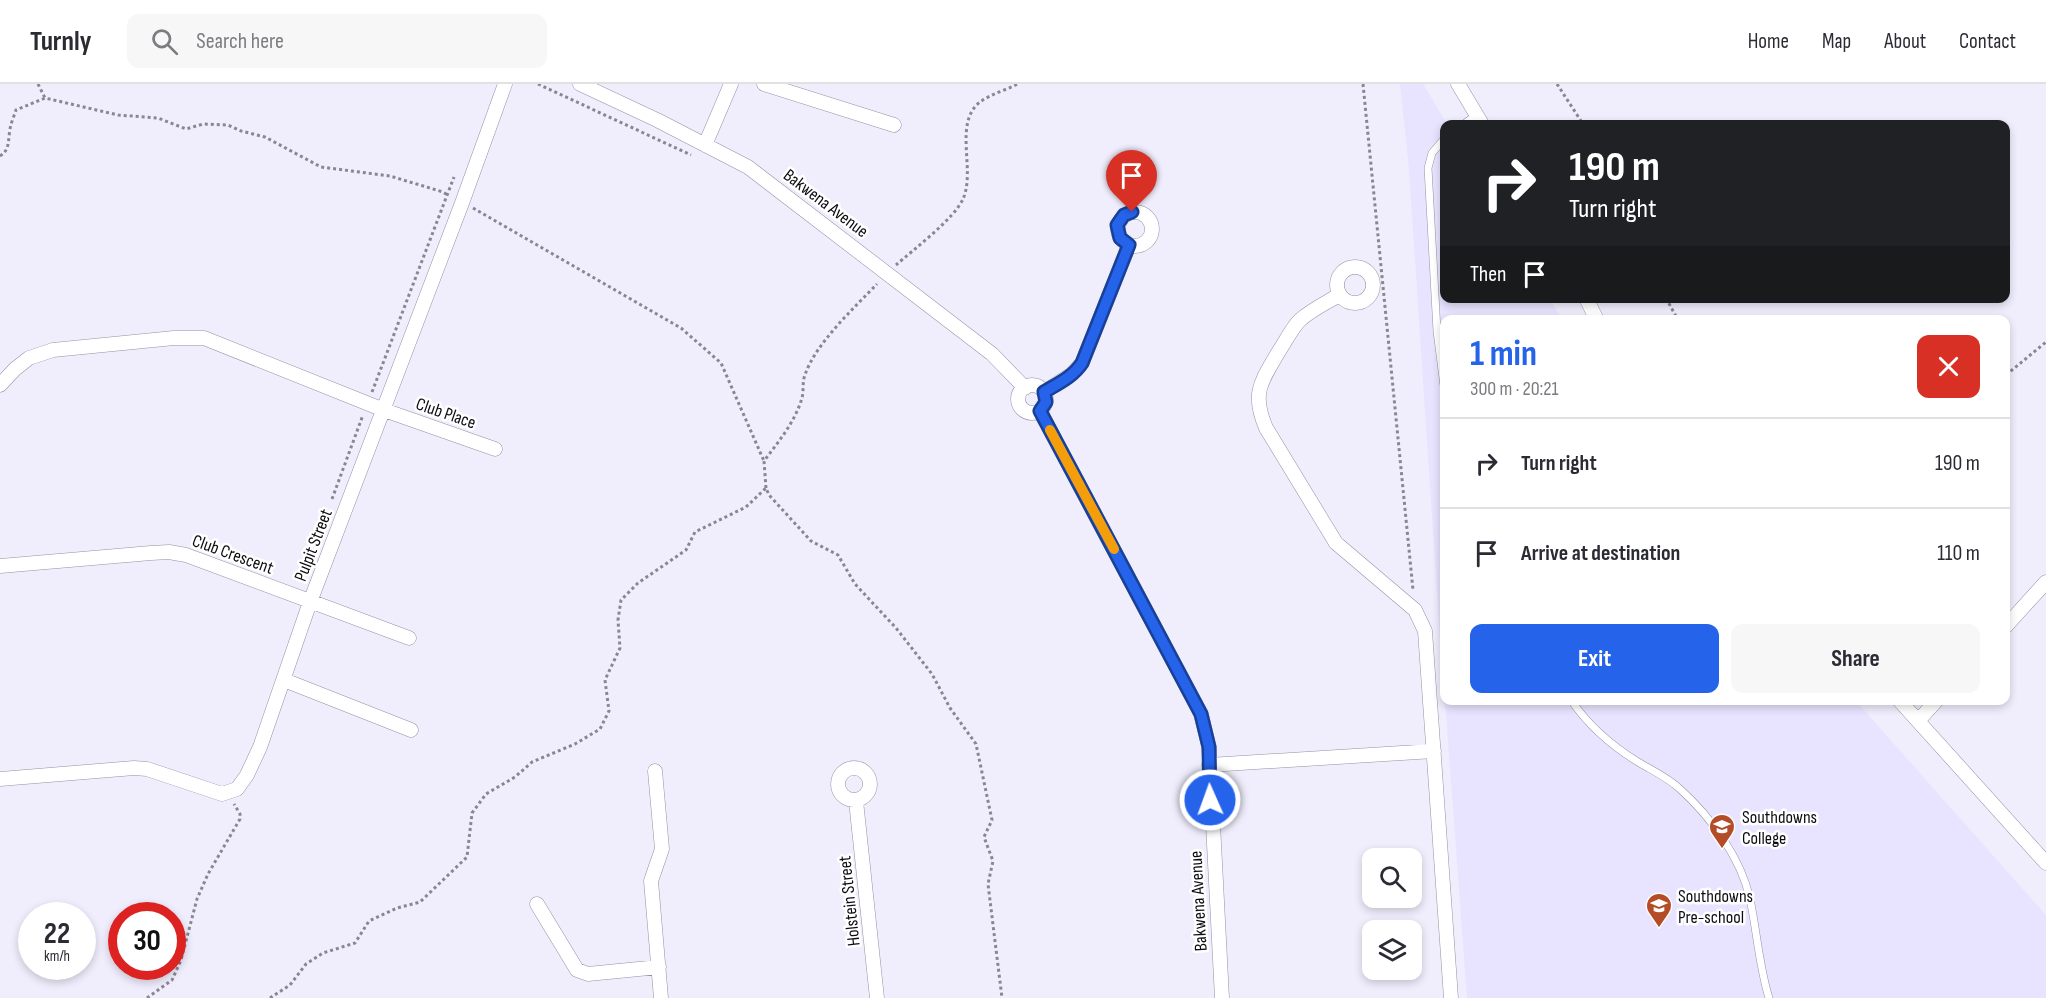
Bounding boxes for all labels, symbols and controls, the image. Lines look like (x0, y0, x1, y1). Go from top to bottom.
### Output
search box (127, 14, 547, 68)
text: Turnly (30, 25, 91, 58)
icon: search (148, 25, 181, 58)
text: Search here (196, 28, 284, 55)
text: Home (1748, 29, 1789, 54)
text: Map (1822, 29, 1851, 54)
text: About (1884, 29, 1926, 54)
text: Contact (1959, 29, 2016, 54)
text: 190 m (1569, 142, 1660, 193)
icon: right (1470, 144, 1548, 222)
pin (1106, 150, 1157, 212)
icon: arrive (1115, 159, 1148, 192)
street label: Bakwena Avenue (779, 165, 872, 242)
text: Turn right (1569, 193, 1656, 225)
icon: arrive (1518, 258, 1551, 291)
text: Then (1470, 261, 1506, 288)
text: 1 min (1470, 333, 1537, 376)
button: close (1917, 335, 1980, 398)
text: 300 m · 20:21 (1470, 377, 1559, 401)
street label: Club Place (413, 393, 479, 434)
icon: right (1470, 447, 1503, 480)
text: Turn right (1521, 450, 1597, 477)
text: 190 m (1935, 450, 1980, 477)
street label: Pulpit Street (290, 506, 337, 584)
street label: Club Crescent (189, 530, 277, 579)
icon: arrive (1470, 537, 1503, 570)
text: Arrive at destination (1521, 540, 1680, 567)
text: 110 m (1937, 540, 1980, 567)
button: Exit (1470, 624, 1719, 693)
button: Share (1731, 624, 1980, 693)
position arrow (1178, 768, 1242, 832)
place label: Southdowns College (1742, 807, 1817, 849)
school or university icon: Southdowns College (1707, 812, 1737, 850)
map controls (1362, 848, 1422, 980)
button: search (1362, 848, 1422, 908)
street label: Bakwena Avenue (1185, 850, 1212, 952)
street label: Holstein Street (834, 854, 865, 947)
place label: Southdowns Pre-school (1678, 886, 1753, 928)
school or university icon: Southdowns Pre-school (1644, 891, 1674, 929)
speed limit sign: 30 (108, 902, 186, 980)
text: 22 (44, 916, 70, 952)
button: layers (1362, 920, 1422, 980)
text: km/h (44, 947, 70, 966)

